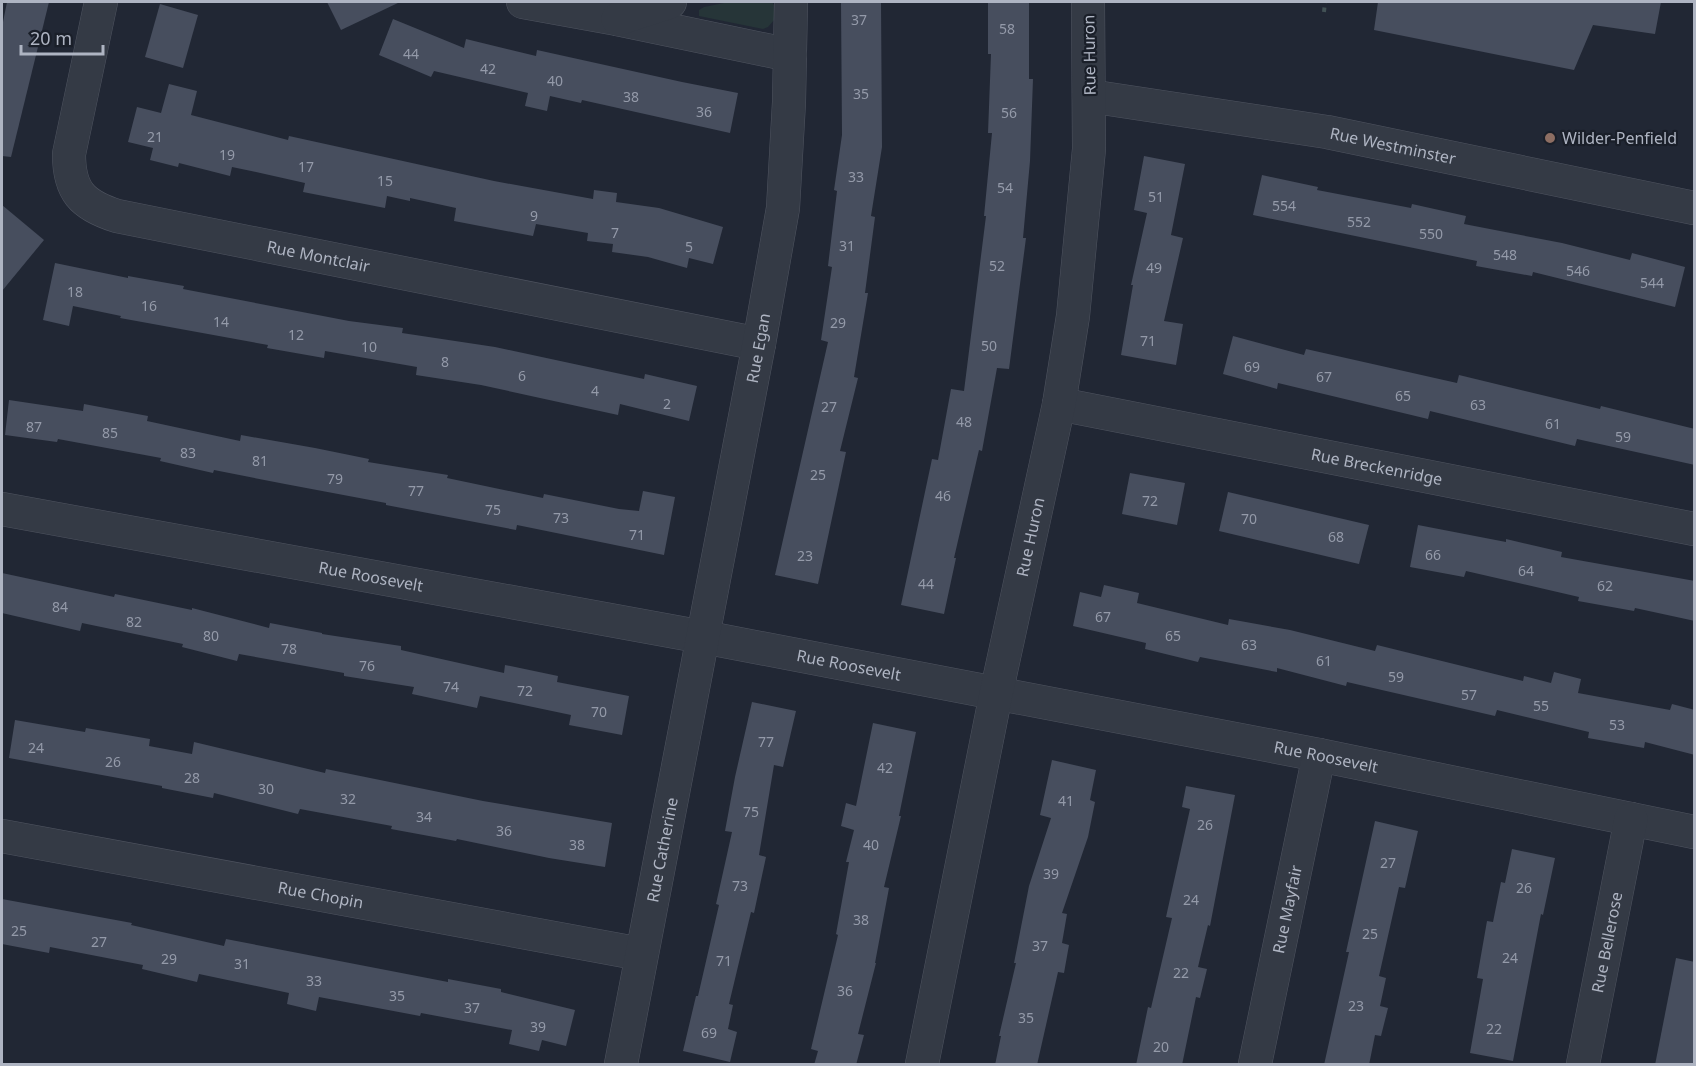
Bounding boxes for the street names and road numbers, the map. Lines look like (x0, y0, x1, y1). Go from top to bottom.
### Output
street label: Rue Huron (1077, 15, 1101, 95)
street label: Rue Westminster (1328, 122, 1458, 169)
street label: Rue Montclair (265, 235, 372, 277)
street label: Rue Egan (741, 311, 775, 385)
street label: Rue Breckenridge (1309, 443, 1444, 490)
street label: Rue Huron (1011, 495, 1049, 579)
street label: Rue Roosevelt (317, 556, 425, 597)
street label: Rue Roosevelt (795, 644, 903, 686)
street label: Rue Roosevelt (1272, 736, 1380, 778)
street label: Rue Catherine (641, 796, 683, 904)
street label: Rue Mayfair (1267, 863, 1307, 956)
street label: Rue Chopin (276, 876, 365, 914)
street label: Rue Bellerose (1586, 890, 1627, 995)

